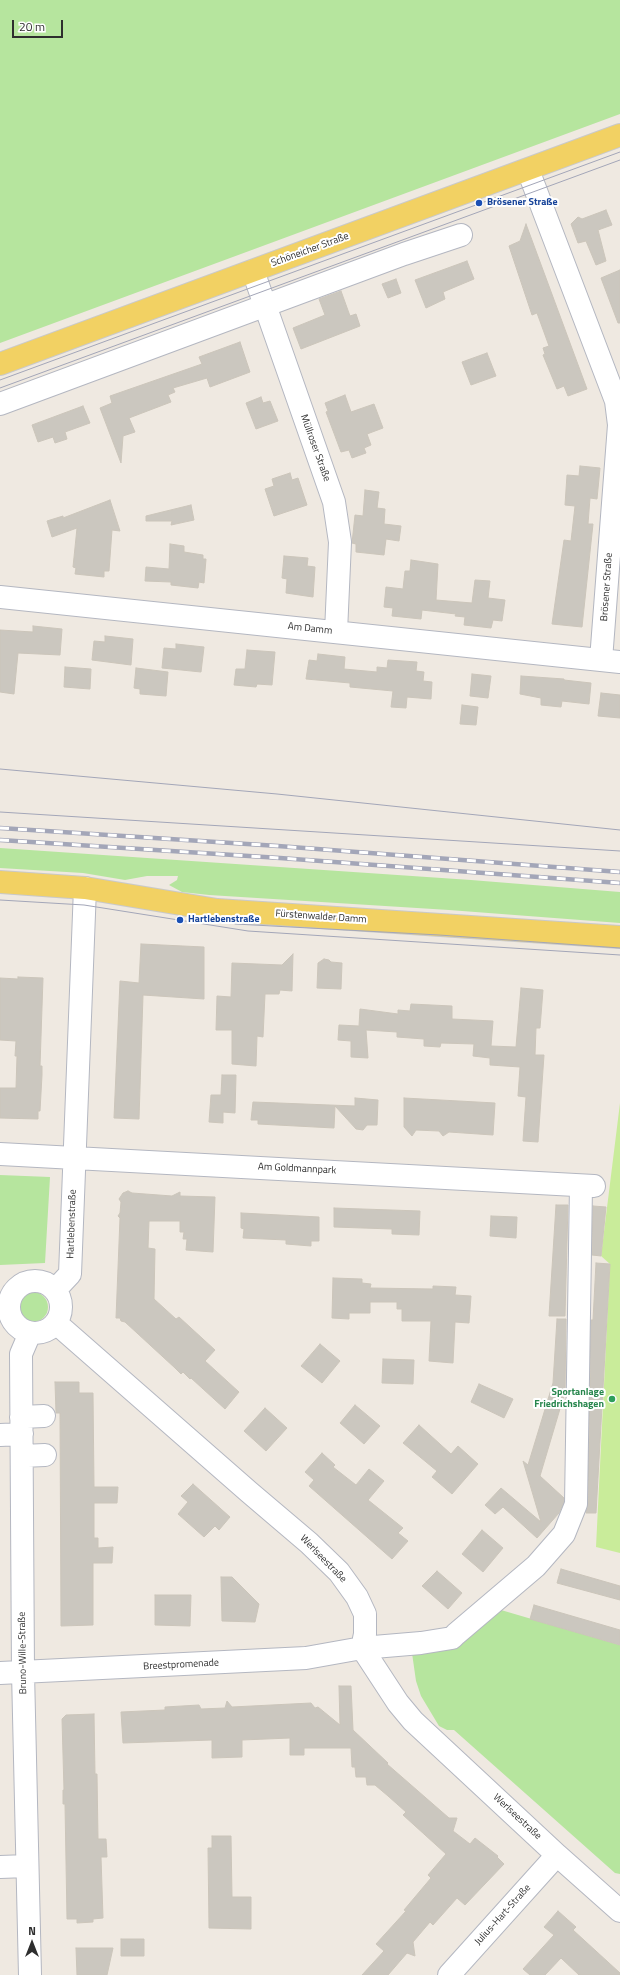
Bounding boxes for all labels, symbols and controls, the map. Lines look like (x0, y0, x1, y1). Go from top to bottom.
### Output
scale bar (14, 12, 65, 38)
text: 20 m (19, 17, 45, 36)
place label: Brösener Straße (487, 197, 558, 209)
marker: Brösener Straße (474, 198, 484, 208)
street label: Schöneicher Straße (270, 230, 350, 270)
street label: Müllroser Straße (297, 413, 333, 483)
street label: Brösener Straße (599, 552, 615, 622)
street label: Am Damm (287, 621, 333, 637)
street label: Fürstenwalder Damm (275, 908, 367, 926)
place label: Hartlebenstraße (188, 914, 260, 926)
marker: Hartlebenstraße (175, 915, 185, 925)
street label: Am Goldmannpark (258, 1161, 336, 1177)
street label: Hartlebenstraße (65, 1189, 79, 1259)
place label: Sportanlage Friedrichshagen (534, 1387, 604, 1410)
marker: Sportanlage Friedrichshagen (607, 1394, 617, 1404)
street label: Werlseestraße (297, 1533, 349, 1585)
street label: Bruno-Wille-Straße (16, 1612, 30, 1694)
street label: Breestpromenade (143, 1657, 219, 1673)
street label: Werlseestraße (490, 1792, 544, 1842)
street label: Julius-Hart-Straße (473, 1882, 533, 1948)
north arrow (12, 1923, 52, 1963)
text: N (28, 1923, 36, 1939)

